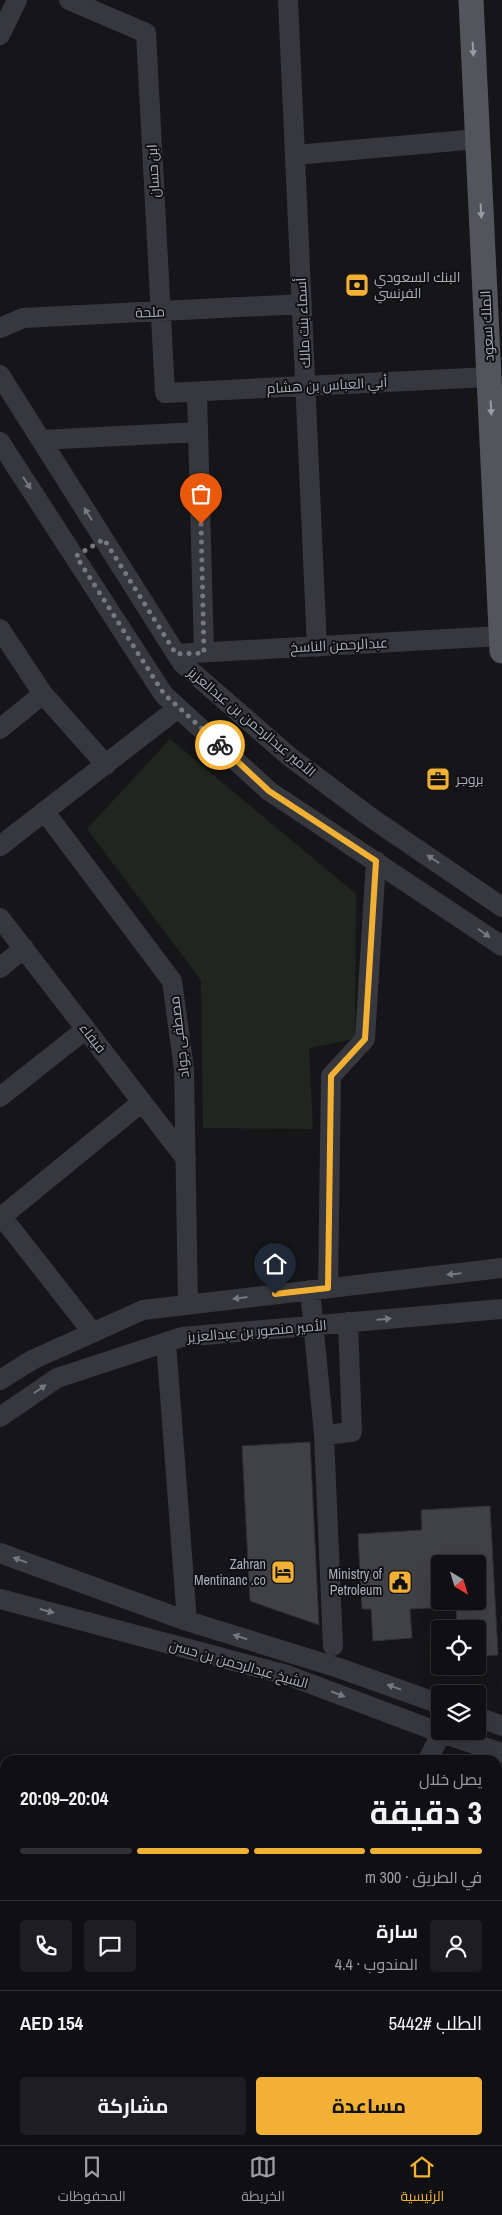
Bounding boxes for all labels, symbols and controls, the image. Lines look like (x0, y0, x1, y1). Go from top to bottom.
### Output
one-way arrow (470, 41, 478, 57)
street label: ابن حسان (143, 144, 163, 198)
one-way arrow (478, 203, 486, 219)
place label: البنك السعودي الفرنسي (374, 268, 460, 304)
bank icon: البنك السعودي الفرنسي (344, 272, 370, 298)
street label: أسماء بنت مالك (292, 277, 314, 369)
street label: الملك سعود (476, 290, 498, 362)
street label: ملحة (135, 302, 165, 322)
street label: أبي العباس بن هشام (266, 373, 388, 400)
one-way arrow (487, 401, 495, 417)
pin (180, 473, 222, 524)
one-way arrow (22, 476, 32, 489)
icon: bag (187, 480, 215, 508)
one-way arrow (83, 508, 92, 521)
street label: عبدالرحمن الناسخ (290, 633, 388, 657)
street label: الأمير عبدالرحمن بن عبدالعزيز (184, 663, 320, 781)
courier (195, 720, 245, 770)
icon: bike (206, 731, 234, 759)
office icon: بروجر (425, 766, 451, 792)
place label: بروجر (455, 770, 484, 788)
one-way arrow (426, 854, 440, 864)
one-way arrow (477, 928, 490, 938)
street label: مصطفى جواد (165, 995, 193, 1079)
street label: فيفاء (76, 1019, 110, 1057)
pin (254, 1243, 296, 1294)
icon: home (261, 1250, 289, 1278)
one-way arrow (445, 1270, 461, 1278)
one-way arrow (232, 1294, 248, 1302)
one-way arrow (377, 1315, 393, 1323)
street label: الأمير منصور بن عبدالعزيز (186, 1316, 327, 1346)
one-way arrow (33, 1384, 47, 1394)
place label: Zahran Mentinanc .co (194, 1555, 266, 1589)
north arrow (431, 1555, 486, 1610)
map controls (431, 1555, 486, 1740)
one-way arrow (12, 1556, 27, 1564)
hotel icon: Zahran Mentinanc .co (270, 1559, 296, 1585)
place label: Ministry of Petroleum (328, 1565, 383, 1599)
public building icon: Ministry of Petroleum (387, 1569, 413, 1595)
one-way arrow (40, 1607, 55, 1615)
button: locate (431, 1620, 486, 1675)
one-way arrow (232, 1633, 247, 1641)
street label: الشيخ عبدالرحمن بن حسن (167, 1636, 311, 1692)
one-way arrow (386, 1683, 401, 1691)
button: layers (431, 1685, 486, 1740)
one-way arrow (331, 1690, 346, 1698)
text: يصل خلال (419, 1768, 482, 1790)
text: 20:04–20:09 (20, 1785, 108, 1811)
text: 3 دقيقة (370, 1791, 482, 1834)
text: في الطريق · 300 m (365, 1866, 482, 1888)
text: سارة (376, 1918, 418, 1944)
button: phone (20, 1920, 72, 1972)
button: chat (84, 1920, 136, 1972)
button: person (430, 1920, 482, 1972)
text: المندوب · 4.4 (335, 1953, 418, 1975)
text: AED 154 (20, 2010, 83, 2036)
text: الطلب #5442 (388, 2010, 482, 2036)
button: مشاركة (20, 2077, 246, 2135)
button: مساعدة (256, 2077, 482, 2135)
tab: المحفوظات (58, 2153, 126, 2209)
tab: الخريطة (241, 2153, 285, 2209)
tab: الرئيسية (400, 2153, 444, 2209)

